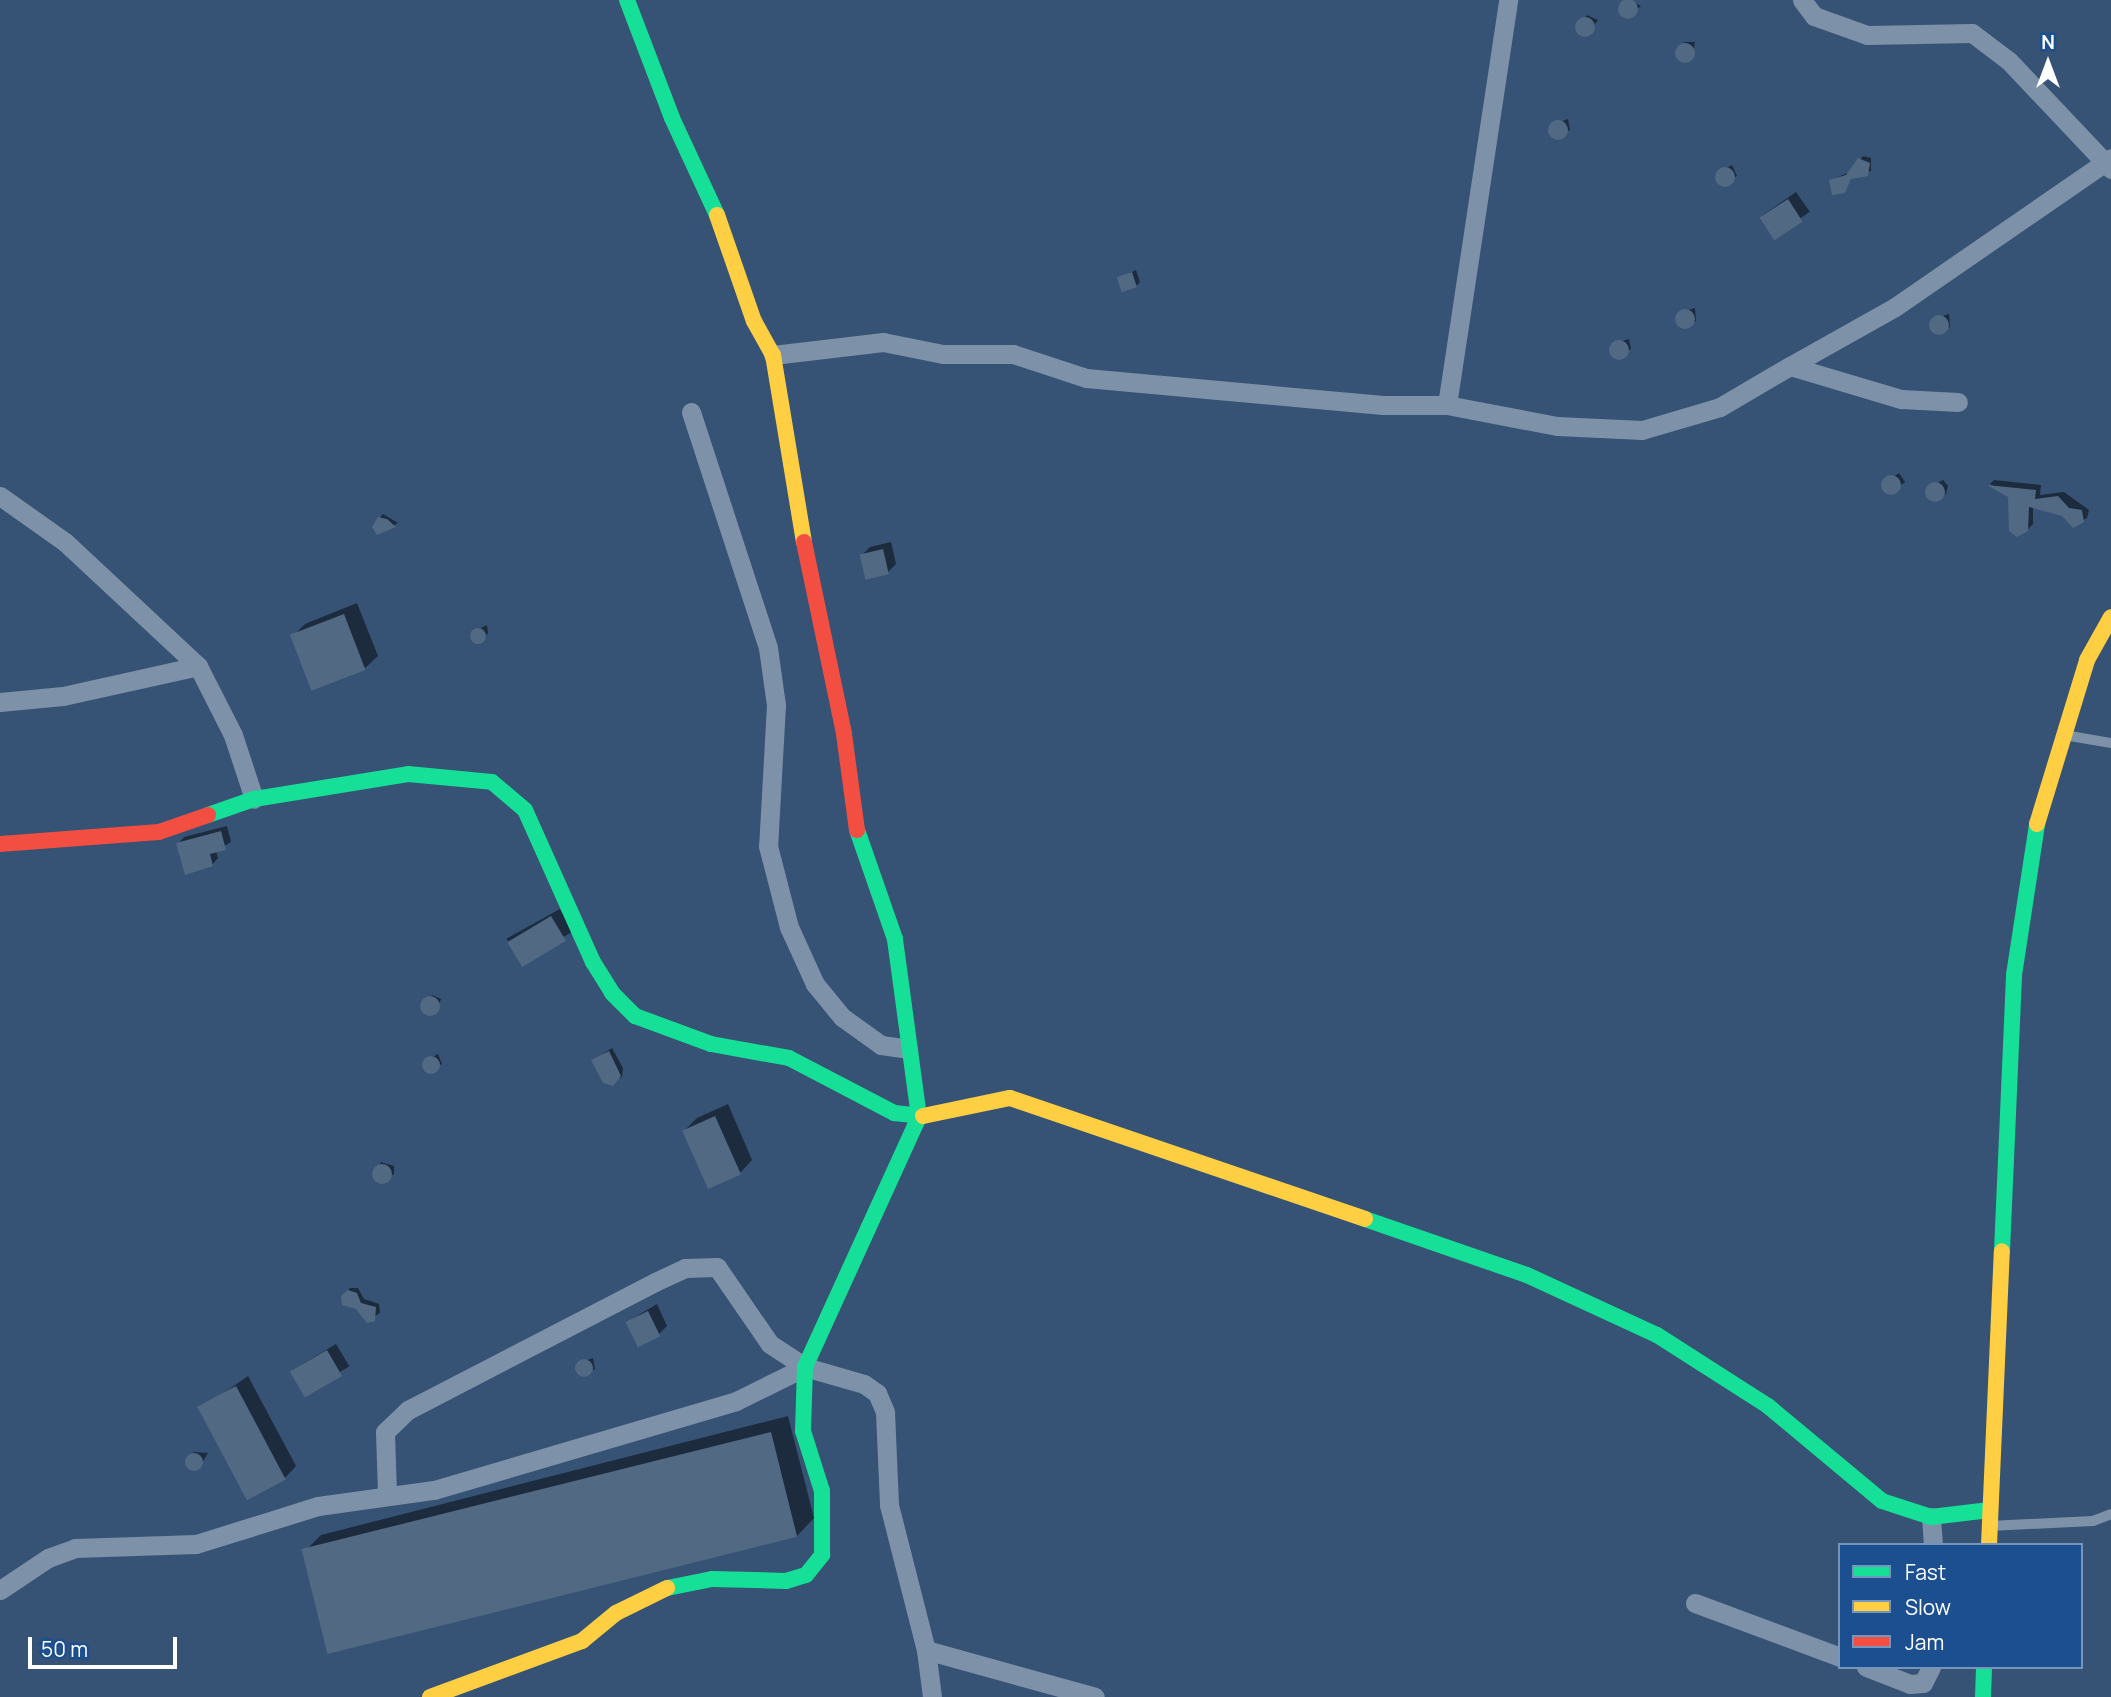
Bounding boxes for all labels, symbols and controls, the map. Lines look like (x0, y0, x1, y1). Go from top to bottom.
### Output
north arrow (2013, 28, 2083, 98)
text: N (2041, 29, 2055, 55)
legend (1838, 1543, 2083, 1669)
text: Fast (1905, 1558, 1946, 1586)
text: Slow (1905, 1593, 1951, 1621)
scale bar (32, 1624, 180, 1668)
text: Jam (1905, 1628, 1944, 1656)
text: 50 m (41, 1635, 88, 1663)

